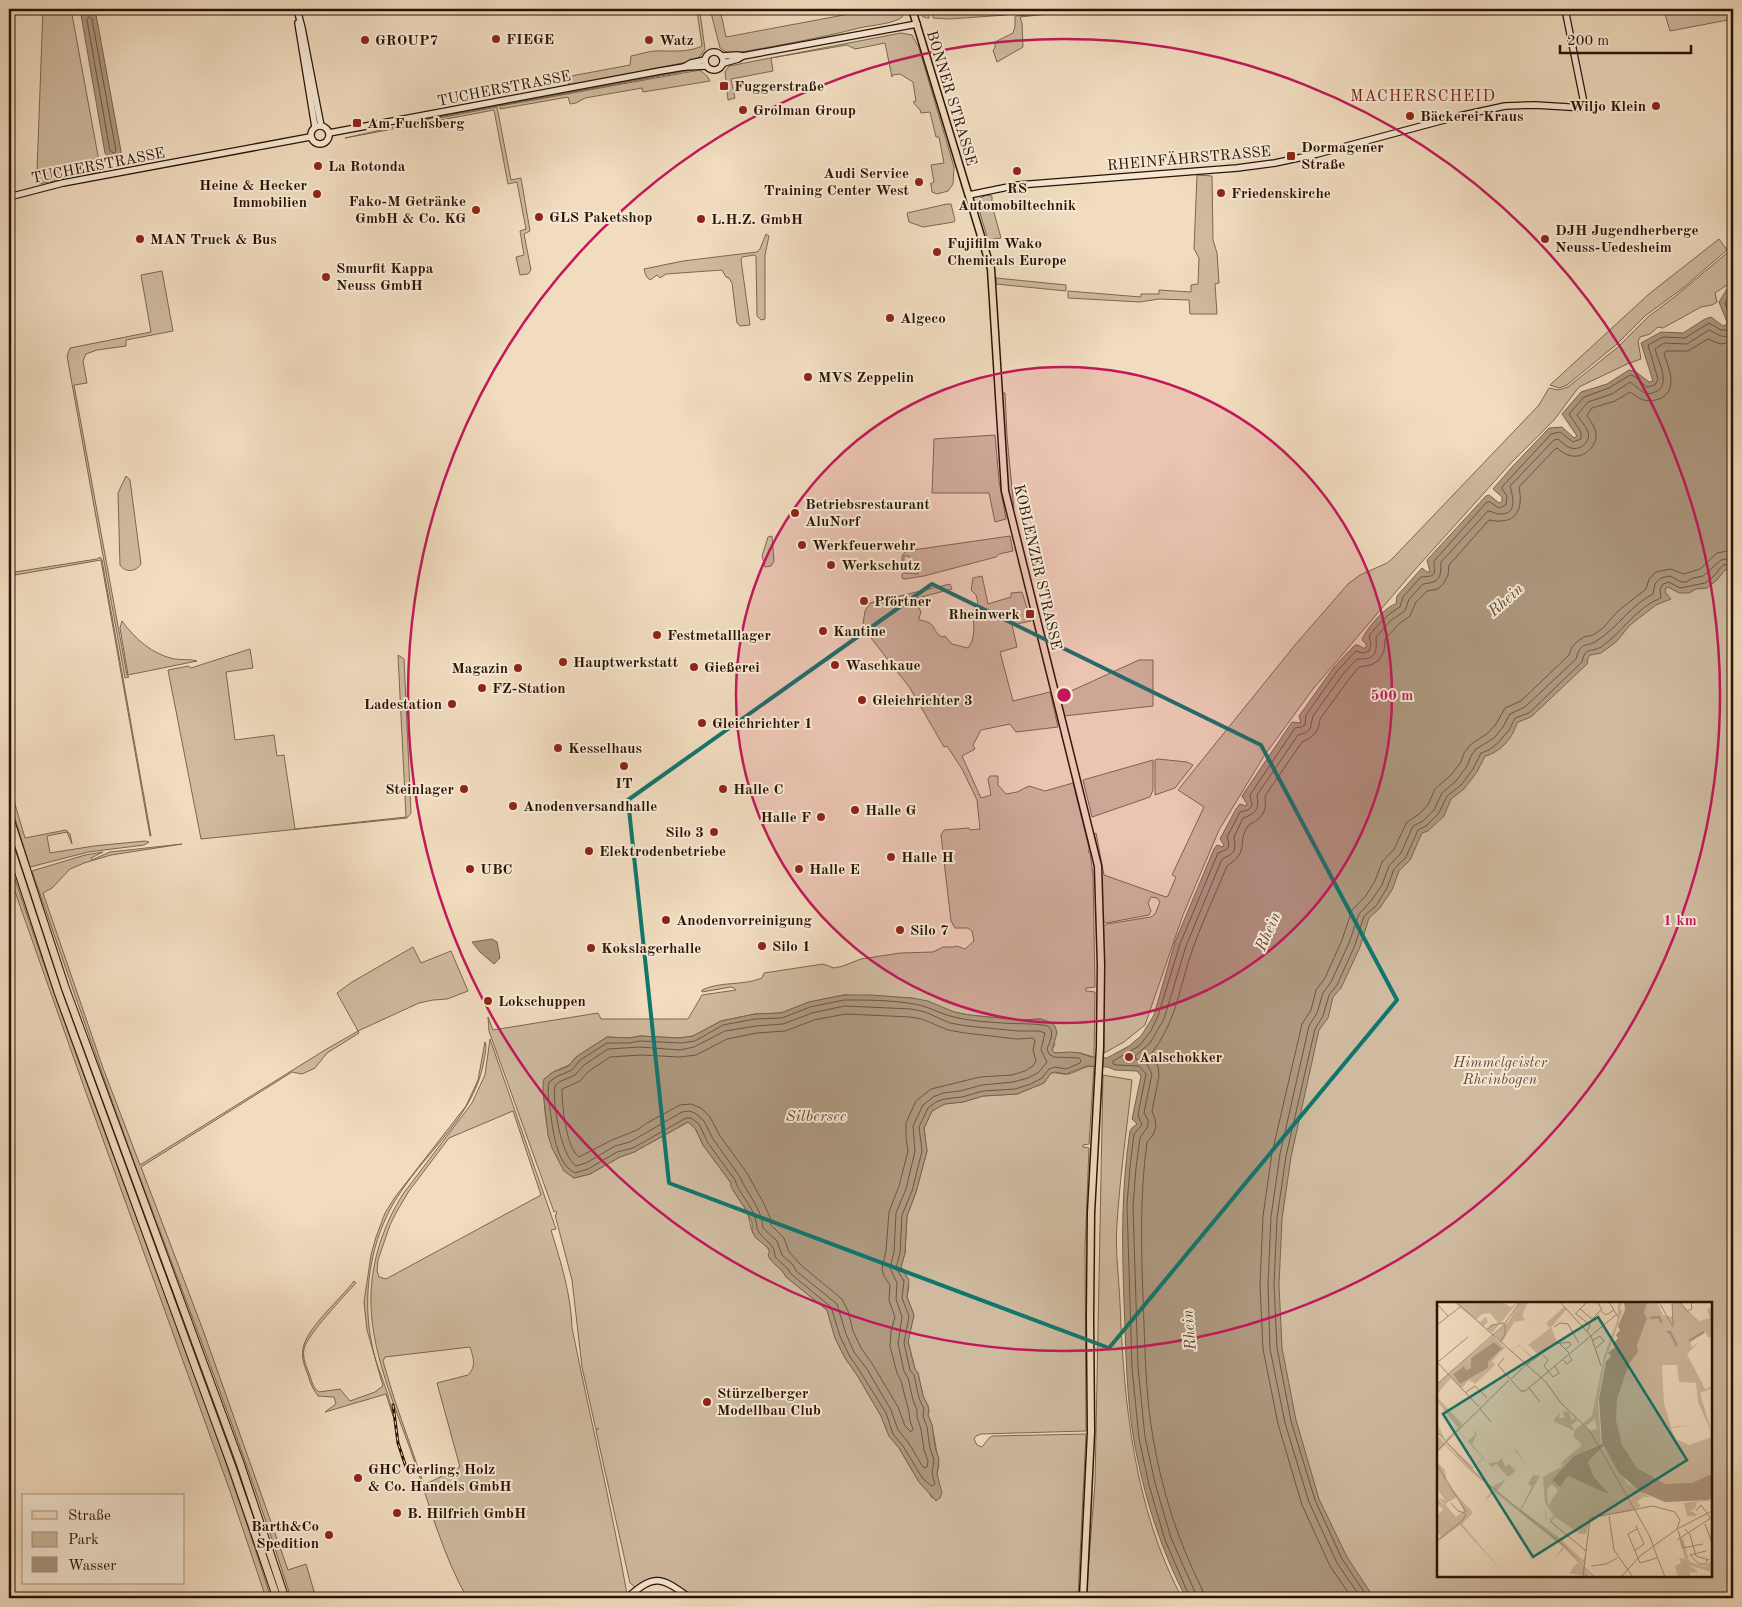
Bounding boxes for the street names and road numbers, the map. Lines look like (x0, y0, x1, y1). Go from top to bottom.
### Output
street label: BONNER STRASSE (923, 29, 978, 168)
street label: TUCHERSTRASSE (436, 69, 573, 110)
street label: RHEINFÄHRSTRASSE (1106, 142, 1272, 174)
street label: TUCHERSTRASSE (30, 146, 167, 187)
street label: KOBLENZER STRASSE (1010, 483, 1063, 652)

